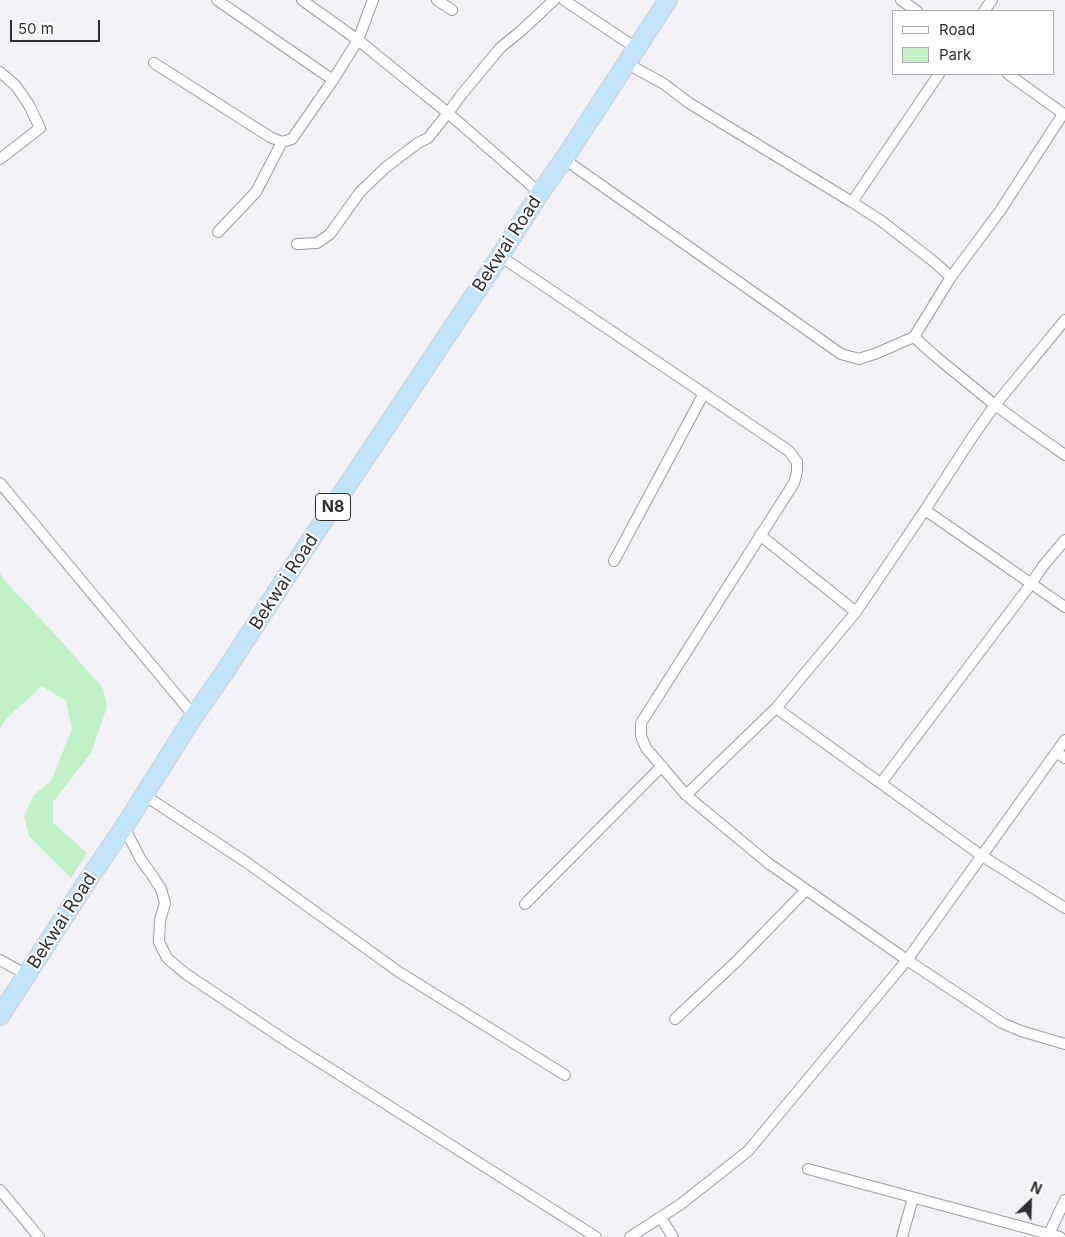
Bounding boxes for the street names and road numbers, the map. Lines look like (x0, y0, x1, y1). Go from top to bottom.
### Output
street label: Bekwai Road (468, 192, 546, 296)
road number: N8 (316, 494, 350, 520)
street label: Bekwai Road (245, 530, 323, 634)
street label: Bekwai Road (23, 869, 101, 973)

